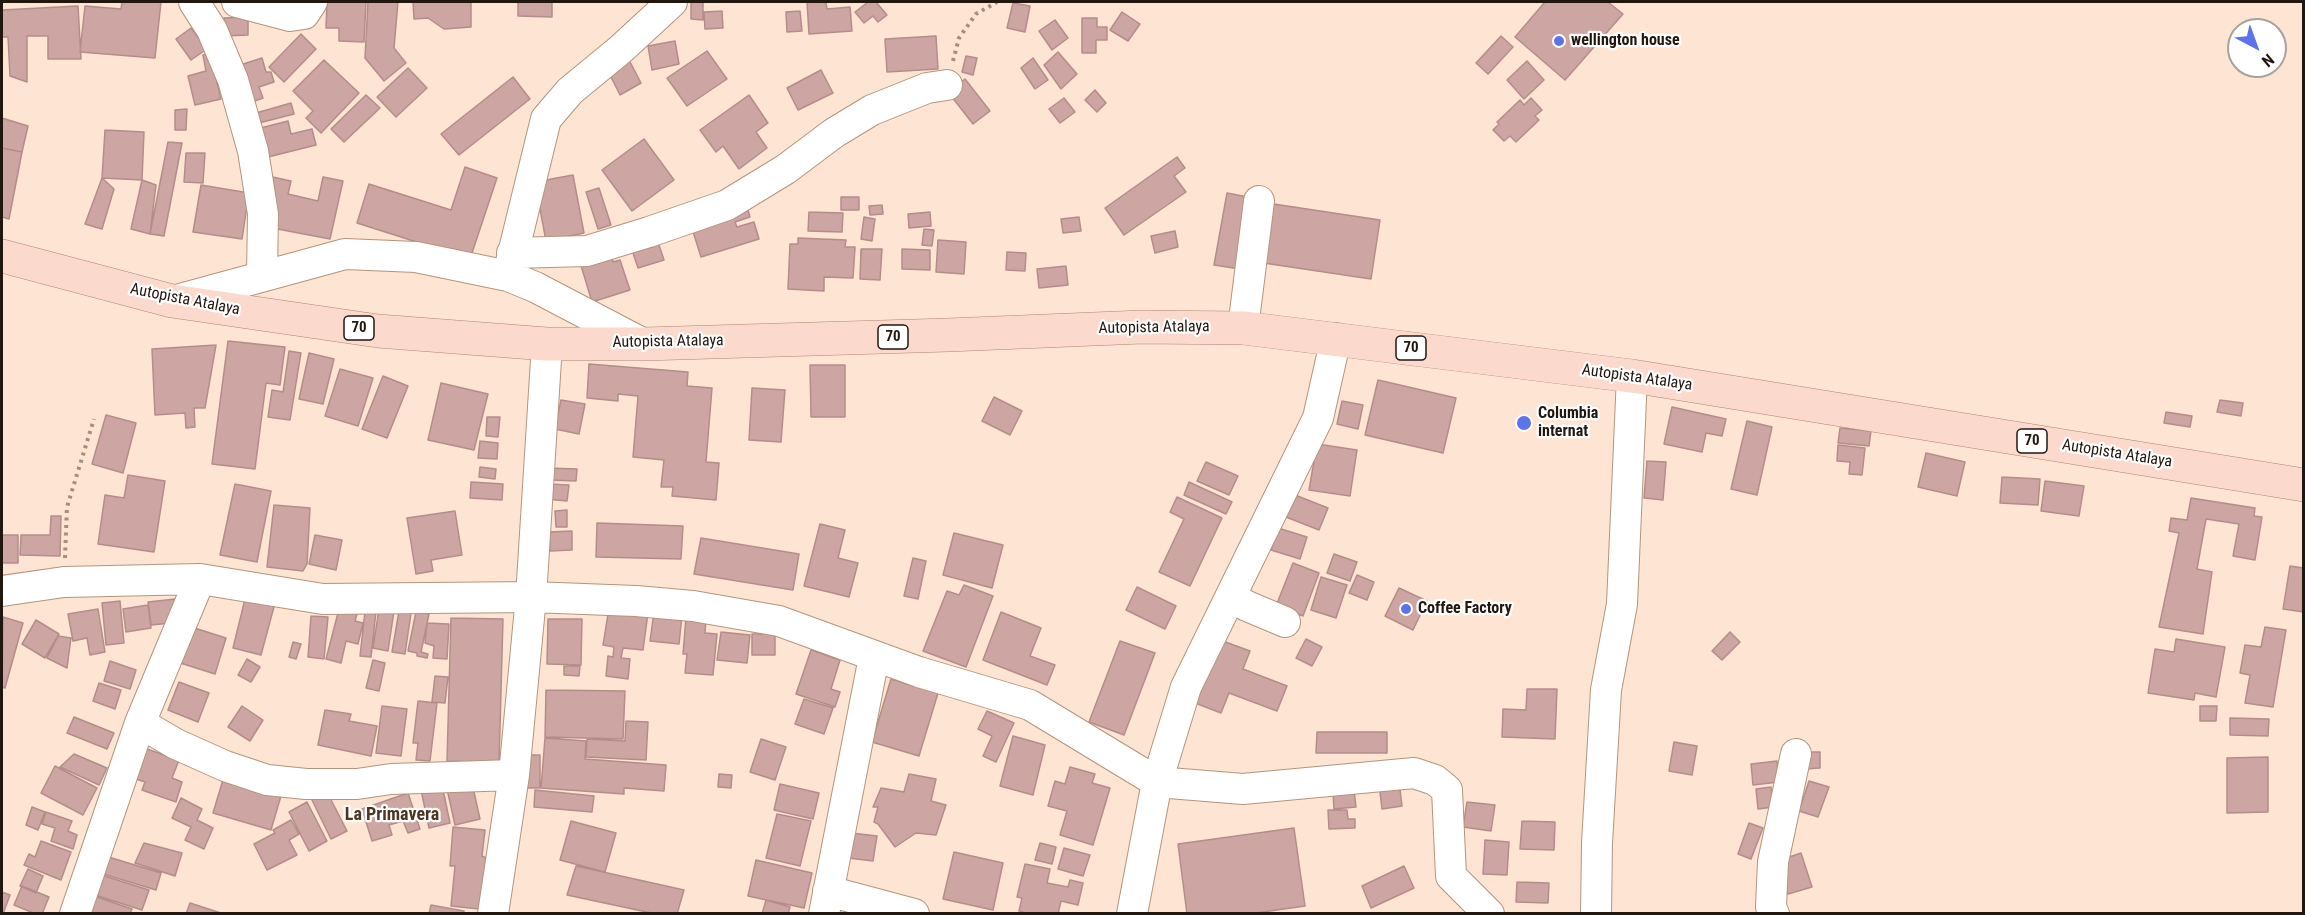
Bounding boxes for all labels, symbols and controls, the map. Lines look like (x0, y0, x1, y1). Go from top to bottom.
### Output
north arrow (2227, 18, 2287, 78)
place label: wellington house (1571, 31, 1680, 51)
marker: wellington house (1552, 34, 1566, 48)
text: N (2258, 50, 2278, 71)
street label: Autopista Atalaya (129, 280, 241, 320)
road number: 70 (344, 316, 374, 340)
street label: Autopista Atalaya (1098, 317, 1210, 339)
road number: 70 (878, 325, 908, 349)
street label: Autopista Atalaya (612, 331, 724, 353)
road number: 70 (1396, 336, 1426, 360)
street label: Autopista Atalaya (1581, 361, 1693, 395)
place label: Columbia internat (1538, 404, 1598, 442)
marker: Columbia internat (1515, 414, 1533, 432)
road number: 70 (2017, 429, 2047, 453)
street label: Autopista Atalaya (2061, 436, 2173, 472)
place label: Coffee Factory (1418, 599, 1512, 619)
marker: Coffee Factory (1399, 602, 1413, 616)
district label: La Primavera (345, 804, 439, 826)

